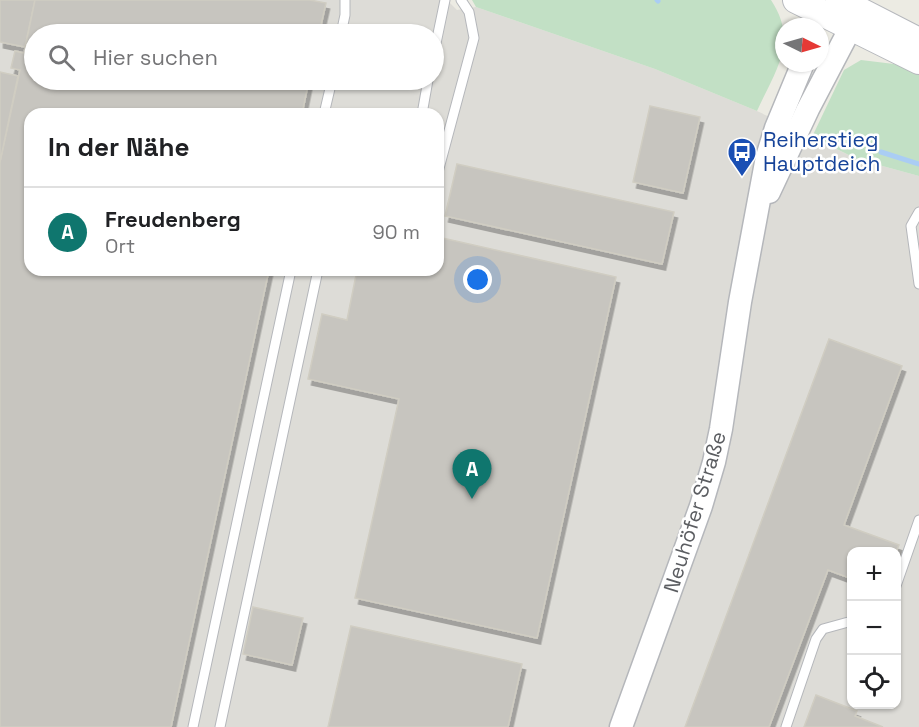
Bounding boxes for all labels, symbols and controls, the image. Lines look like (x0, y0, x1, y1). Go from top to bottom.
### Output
north arrow (775, 18, 829, 72)
search box (24, 24, 444, 90)
icon: search (45, 41, 78, 74)
text: Hier suchen (93, 43, 218, 71)
place label: Reiherstieg Hauptdeich (763, 126, 880, 177)
text: In der Nähe (48, 130, 189, 164)
bus stop icon: Reiherstieg Hauptdeich (726, 136, 758, 178)
text: Freudenberg (105, 205, 241, 233)
text: A (61, 219, 74, 245)
text: 90 m (373, 219, 420, 245)
text: Ort (105, 233, 135, 259)
your location (463, 265, 492, 294)
street label: Neuhöfer Straße (657, 428, 732, 596)
pin: A (452, 450, 492, 499)
map controls (847, 547, 901, 709)
button: + (847, 547, 901, 601)
button: − (847, 601, 901, 655)
button: locate (847, 655, 901, 709)

